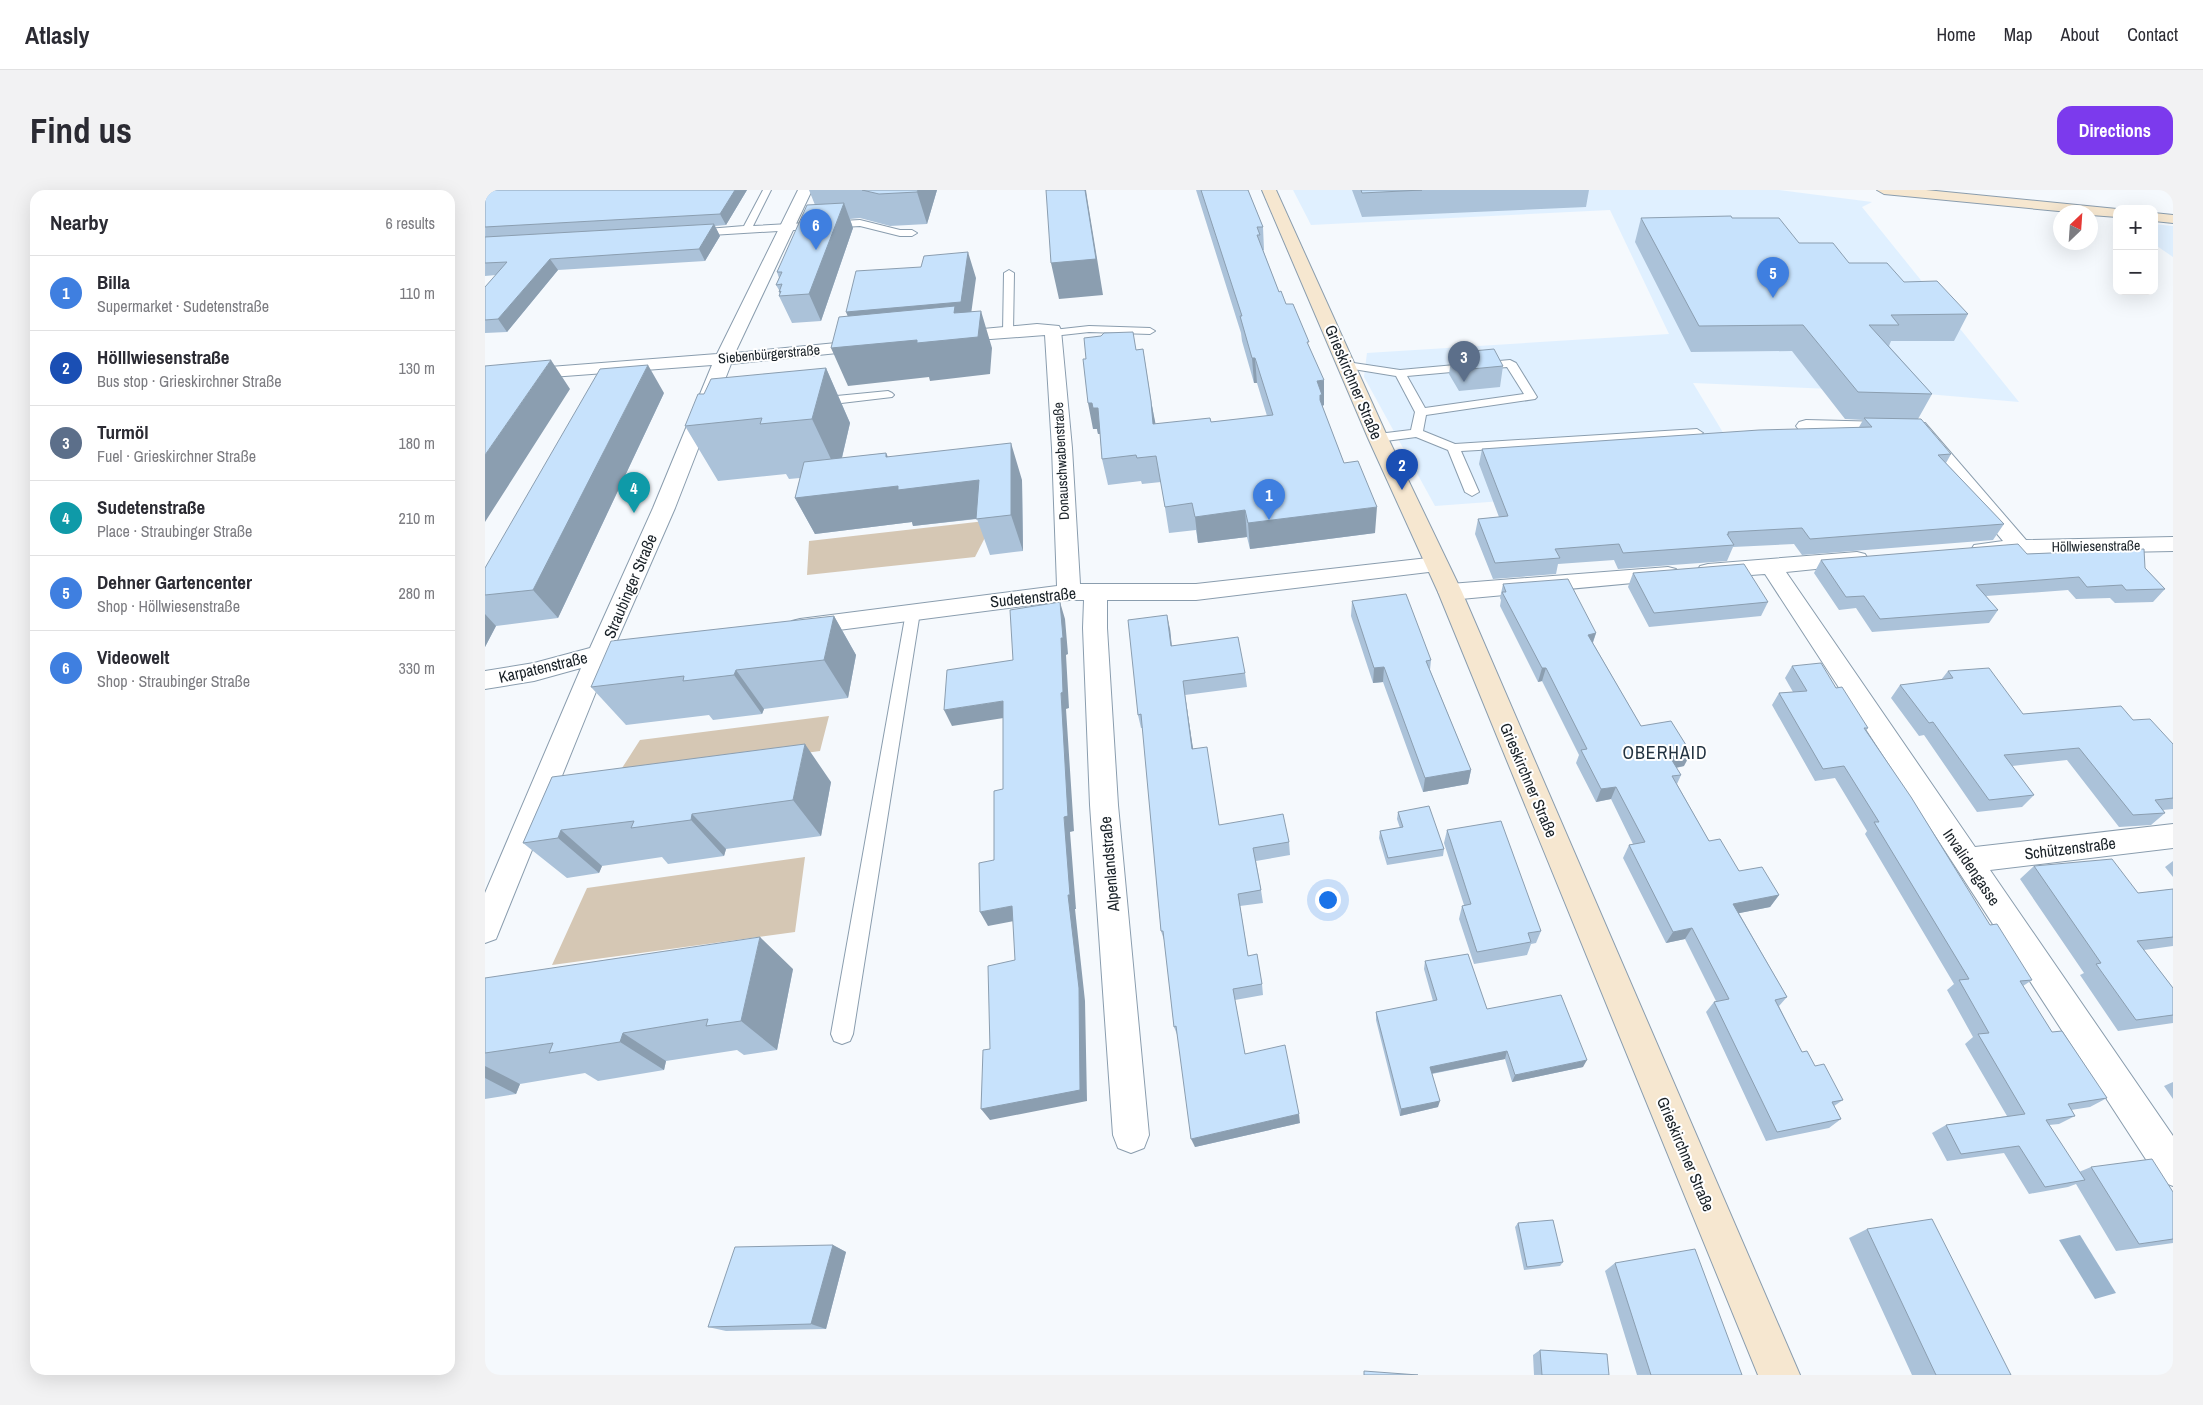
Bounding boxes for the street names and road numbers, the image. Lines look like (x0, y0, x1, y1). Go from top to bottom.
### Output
street label: Grieskirchner Straße (1320, 321, 1388, 443)
street label: Siebenbürgerstraße (717, 341, 821, 367)
street label: Donauschwabenstraße (1049, 402, 1073, 520)
street label: Straubinger Straße (598, 530, 662, 642)
street label: Höllwiesenstraße (2052, 536, 2140, 556)
street label: Sudetenstraße (989, 582, 1077, 612)
street label: Karpatenstraße (496, 646, 590, 688)
street label: Grieskirchner Straße (1495, 719, 1563, 841)
street label: Alpenlandstraße (1094, 815, 1124, 914)
street label: Invalidengasse (1938, 824, 2006, 910)
street label: Schützenstraße (2023, 831, 2117, 865)
street label: Grieskirchner Straße (1652, 1093, 1720, 1215)

